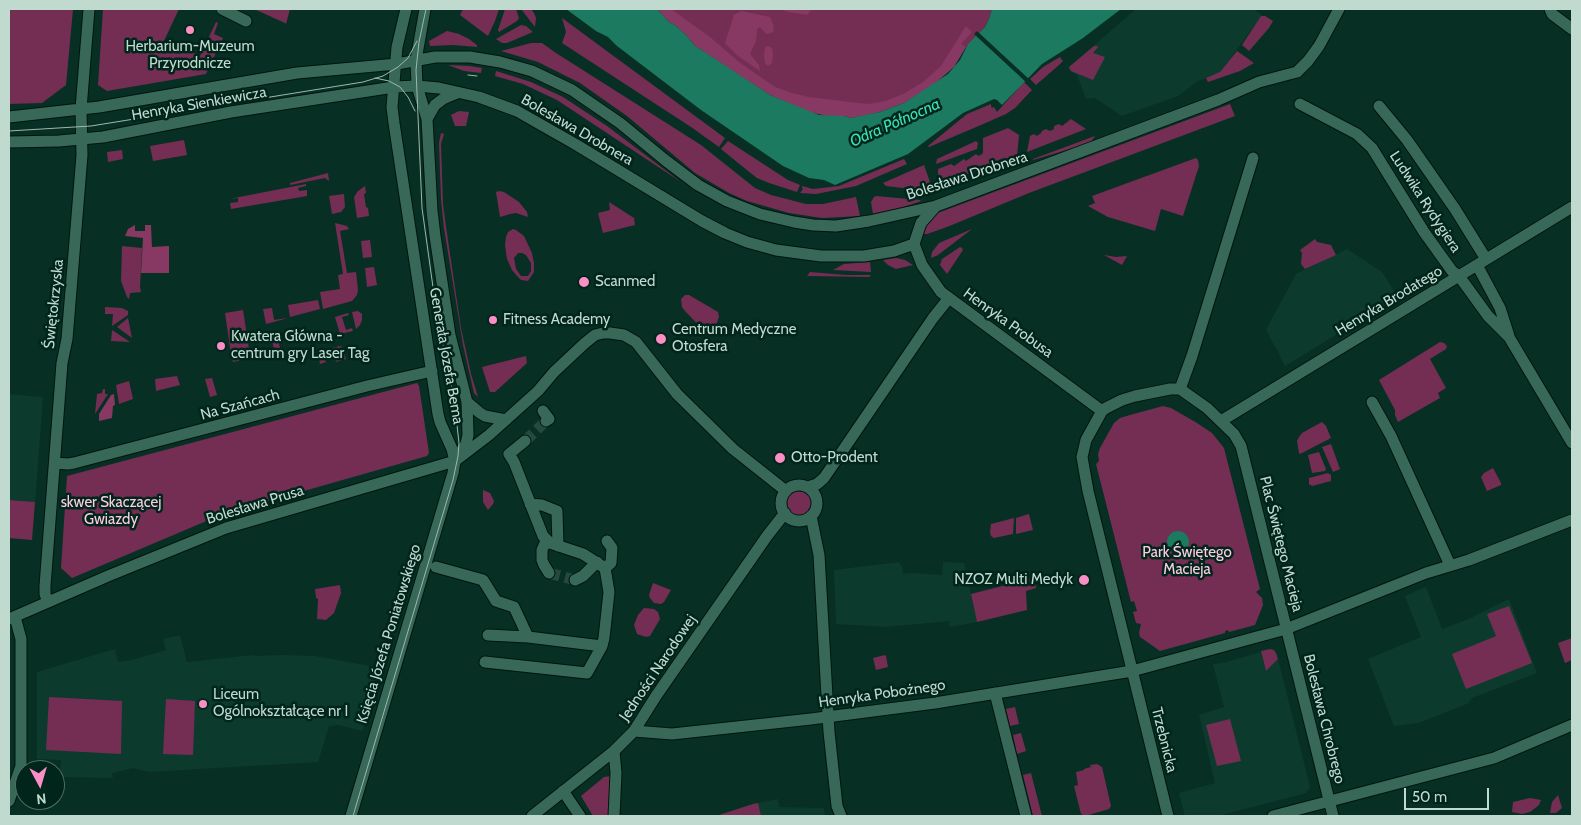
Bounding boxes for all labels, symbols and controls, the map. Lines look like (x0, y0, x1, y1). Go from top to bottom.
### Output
marker: Herbarium-Muzeum Przyrodnicze (184, 24, 196, 36)
place label: Herbarium-Muzeum Przyrodnicze (125, 38, 255, 73)
street label: Henryka Sienkiewicza (130, 83, 268, 125)
street label: Bolesława Drobnera (518, 91, 636, 169)
water label: Odra Północna (847, 95, 943, 151)
street label: Bolesława Drobnera (904, 148, 1030, 204)
street label: Ludwika Rydygiera (1385, 148, 1465, 256)
street label: Świętokrzyska (40, 258, 68, 350)
street label: Henryka Brodatego (1332, 262, 1446, 340)
place label: Scanmed (595, 273, 655, 291)
marker: Scanmed (577, 275, 591, 289)
street label: Henryka Probusa (959, 284, 1057, 362)
street label: Generała Józefa Bema (425, 286, 467, 426)
place label: Fitness Academy (503, 311, 610, 329)
marker: Fitness Academy (487, 314, 499, 326)
place label: Centrum Medyczne Otosfera (672, 321, 797, 356)
place label: Kwatera Główna - centrum gry Laser Tag (231, 328, 369, 363)
marker: Centrum Medyczne Otosfera (654, 332, 668, 346)
marker: Kwatera Główna - centrum gry Laser Tag (215, 340, 227, 352)
street label: Na Szańcach (198, 386, 282, 424)
place label: Otto-Prodent (791, 449, 878, 467)
marker: Otto-Prodent (773, 451, 787, 465)
street label: Plac Świętego Macieja (1255, 474, 1307, 614)
street label: Bolesława Prusa (204, 482, 306, 528)
park label: skwer Skaczącej Gwiazdy (61, 494, 161, 529)
street label: Księcia Józefa Poniatowskiego (353, 542, 425, 726)
park label: Park Świętego Macieja (1142, 544, 1232, 579)
place label: NZOZ Multi Medyk (954, 571, 1073, 589)
marker: NZOZ Multi Medyk (1077, 573, 1091, 587)
street label: Jedności Narodowej (616, 611, 700, 725)
street label: Bolesława Chrobrego (1299, 652, 1349, 786)
street label: Henryka Pobożnego (817, 676, 947, 712)
place label: Liceum Ogólnokształcące nr I (213, 686, 348, 721)
marker: Liceum Ogólnokształcące nr I (197, 698, 209, 710)
street label: Trzebnicka (1147, 706, 1181, 774)
north arrow (15, 760, 65, 810)
scale bar (1406, 778, 1491, 810)
text: 50 m (1412, 788, 1447, 806)
text: N (36, 789, 47, 808)

